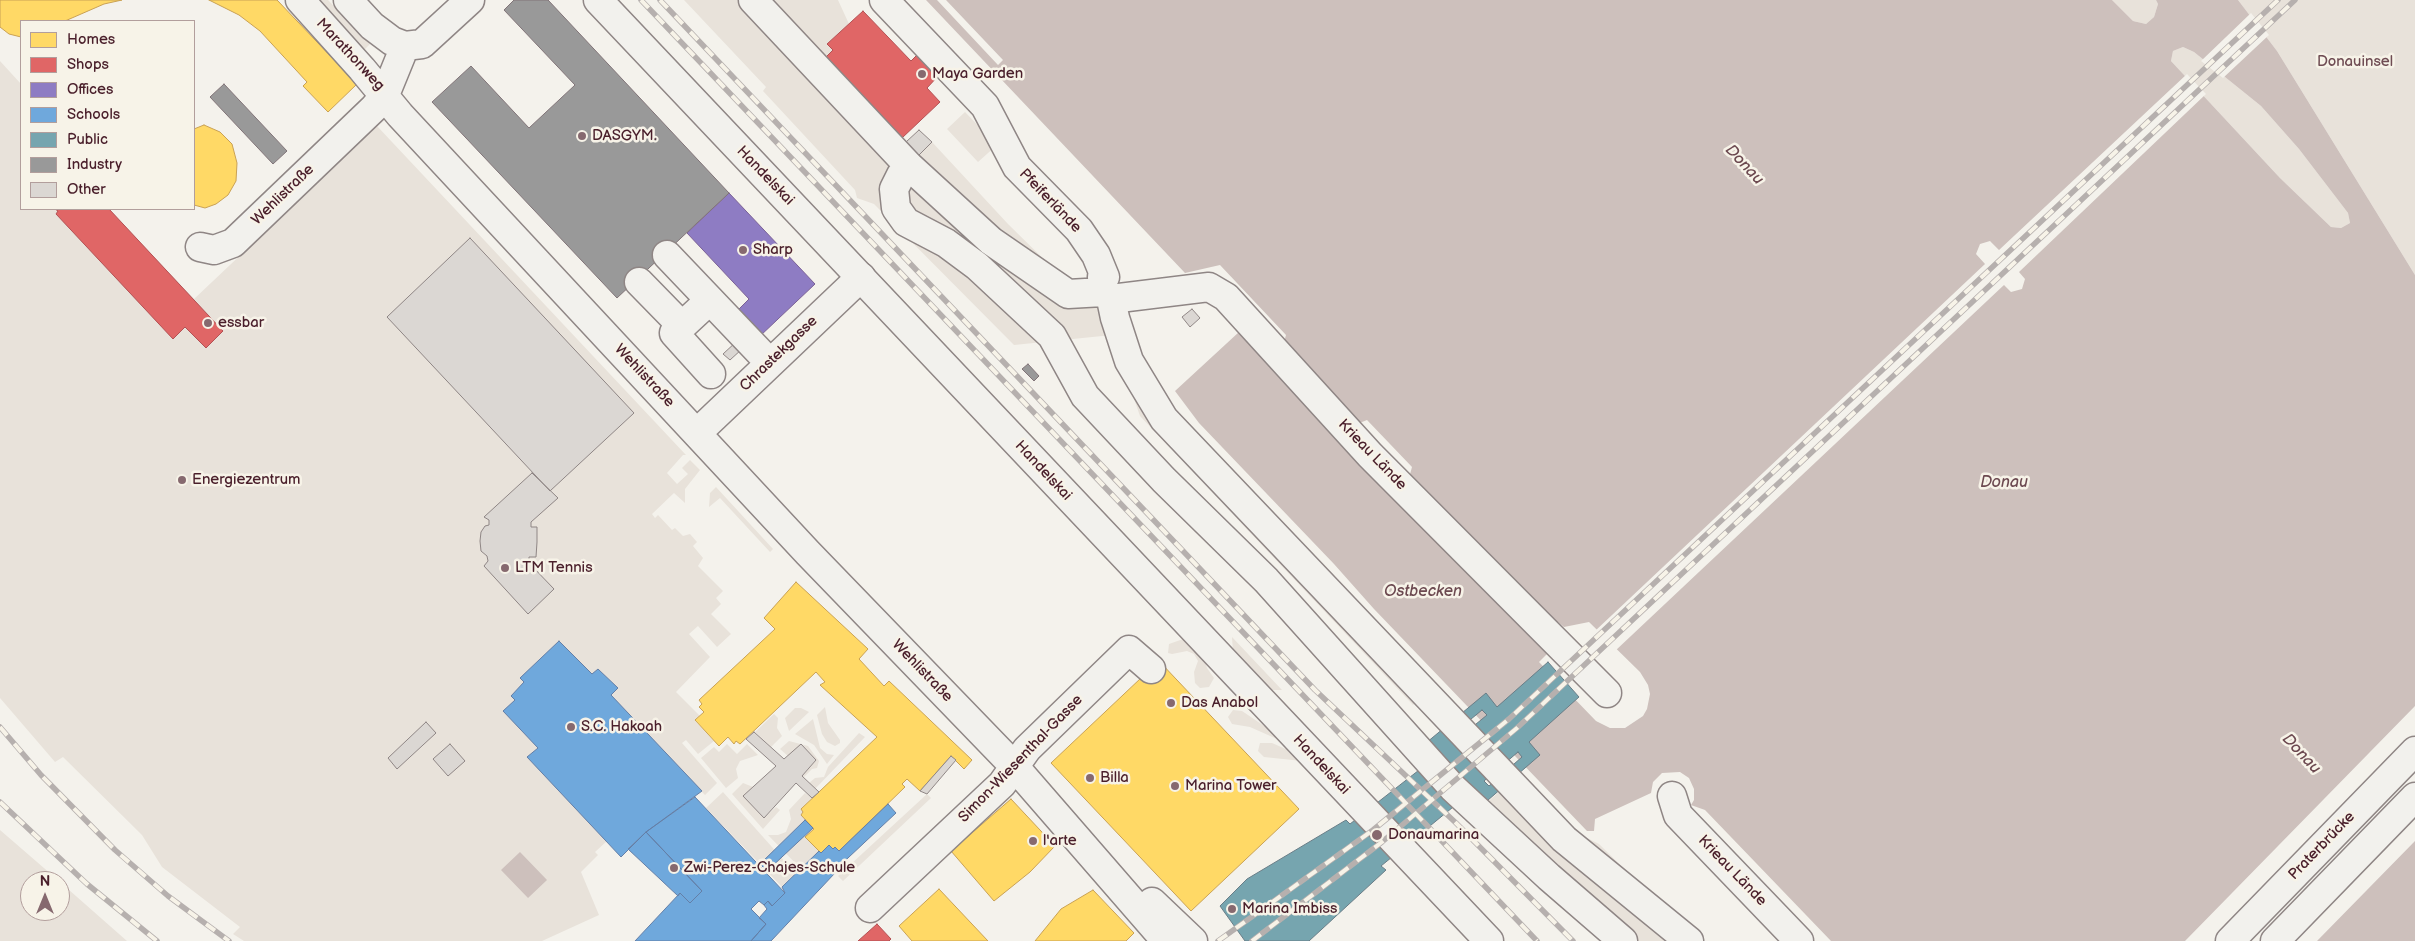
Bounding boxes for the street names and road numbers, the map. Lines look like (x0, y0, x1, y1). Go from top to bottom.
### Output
street label: Marathonweg (312, 15, 388, 95)
street label: Handelskai (732, 143, 798, 209)
street label: Wehlistraße (248, 161, 318, 229)
street label: Pfeiferlände (1015, 165, 1085, 237)
street label: Chrastekgasse (736, 312, 822, 396)
street label: Wehlistraße (610, 341, 678, 411)
street label: Krieau Lände (1334, 416, 1410, 494)
street label: Handelskai (1011, 437, 1075, 505)
street label: Wehlistraße (888, 636, 956, 706)
street label: Simon-Wiesenthal-Gasse (955, 691, 1087, 827)
street label: Handelskai (1289, 731, 1353, 799)
street label: Praterbrücke (2285, 808, 2359, 884)
street label: Krieau Lände (1694, 832, 1770, 910)

